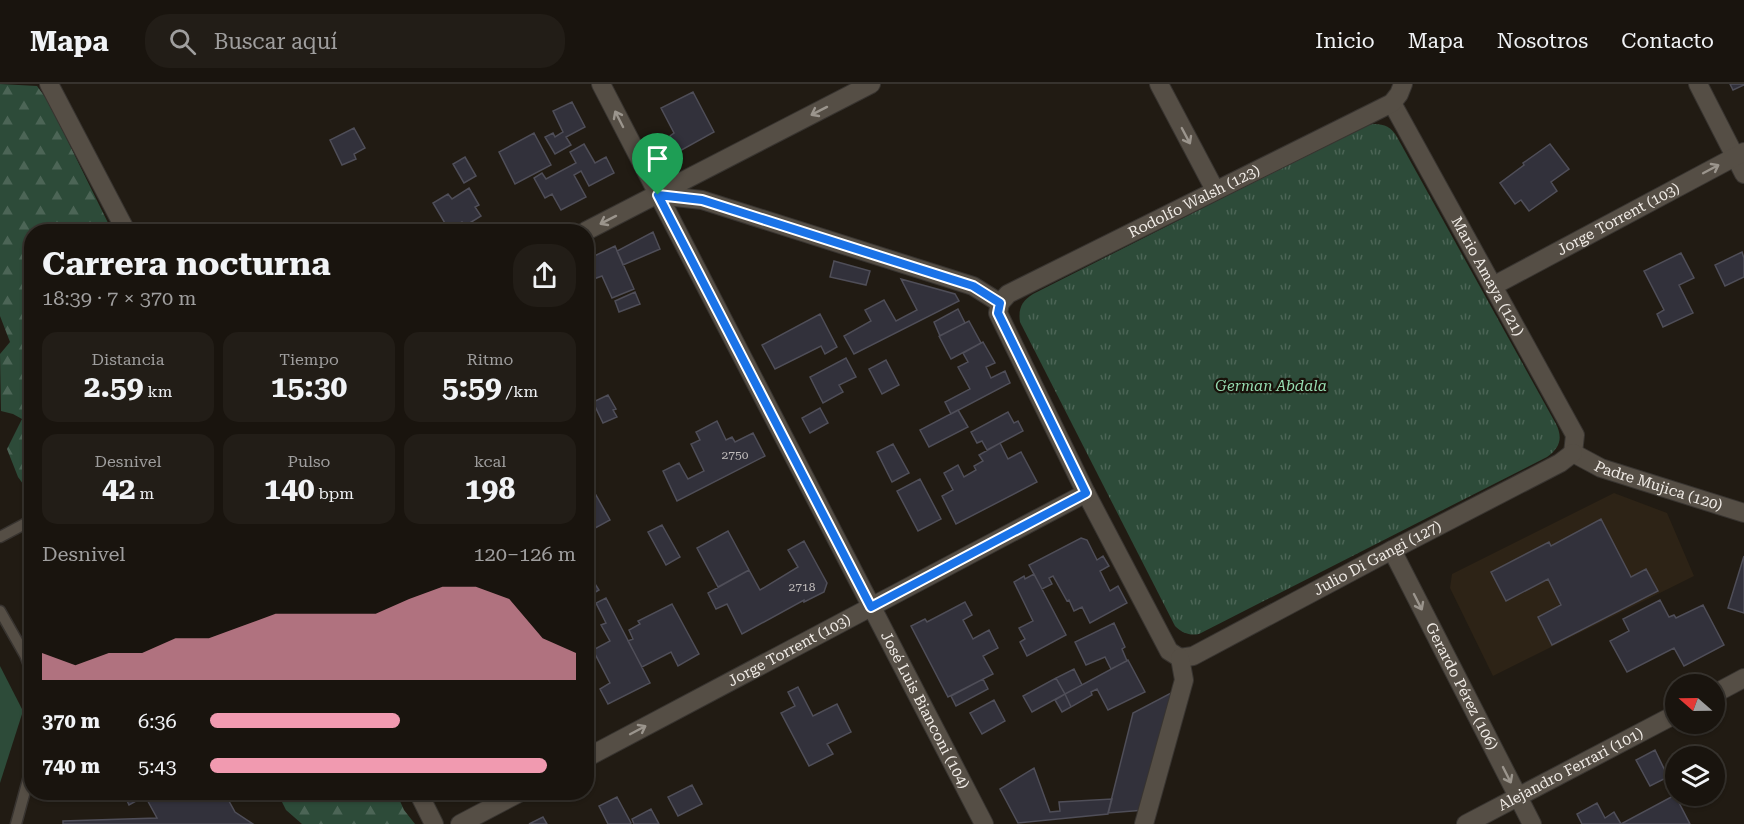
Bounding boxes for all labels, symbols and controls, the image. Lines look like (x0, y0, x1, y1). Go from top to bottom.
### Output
search box (145, 14, 565, 68)
text: Mapa (30, 25, 109, 58)
icon: search (166, 25, 199, 58)
text: Buscar aquí (214, 29, 338, 54)
text: Inicio (1315, 29, 1375, 53)
text: Mapa (1408, 29, 1464, 53)
text: Nosotros (1497, 29, 1588, 53)
text: Contacto (1621, 29, 1714, 53)
one-way arrow (811, 105, 828, 117)
one-way arrow (613, 111, 624, 129)
one-way arrow (1180, 127, 1192, 144)
pin (632, 133, 683, 195)
icon: arrive (641, 142, 674, 175)
street label: Rodolfo Walsh (123) (1125, 161, 1263, 242)
one-way arrow (1702, 163, 1720, 174)
street label: Jorge Torrent (103) (1554, 179, 1683, 259)
street label: Mario Amaya (121) (1447, 213, 1528, 339)
one-way arrow (600, 215, 618, 226)
text: Carrera nocturna (42, 244, 331, 283)
button: share (513, 244, 576, 307)
text: 18:39 · 7 × 370 m (42, 286, 197, 310)
text: Distancia (92, 350, 164, 369)
text: Tiempo (279, 350, 339, 369)
text: Ritmo (467, 350, 513, 369)
text: 2.59 (84, 369, 144, 404)
text: 15:30 (271, 369, 347, 404)
text: 5:59 (442, 369, 502, 404)
park label: German Abdala (1215, 377, 1327, 395)
text: km (144, 382, 172, 401)
text: /km (502, 382, 538, 401)
house number: 2750 (722, 448, 749, 462)
text: Desnivel (95, 452, 161, 471)
text: Pulso (288, 452, 330, 471)
text: kcal (474, 452, 506, 471)
street label: Padre Mujica (120) (1591, 457, 1725, 515)
text: 42 (102, 471, 135, 506)
text: 140 (264, 471, 314, 506)
text: 198 (465, 471, 515, 506)
text: m (135, 484, 154, 503)
text: bpm (314, 484, 354, 503)
street label: Julio Di Gangi (127) (1310, 517, 1445, 599)
text: Desnivel (42, 542, 125, 566)
text: 120–126 m (473, 542, 576, 566)
house number: 2718 (789, 580, 816, 594)
one-way arrow (1413, 592, 1424, 610)
street label: Jorge Torrent (103) (725, 610, 854, 690)
street label: Gerardo Pérez (106) (1422, 620, 1502, 753)
street label: José Luis Bianconi (104) (877, 628, 973, 792)
north arrow (1665, 674, 1725, 734)
map controls (1665, 674, 1725, 806)
text: 370 m (42, 709, 100, 733)
text: 6:36 (138, 709, 177, 733)
one-way arrow (629, 724, 647, 735)
street label: Alejandro Ferrari (101) (1495, 724, 1646, 815)
button: layers (1665, 746, 1725, 806)
text: 740 m (42, 754, 100, 778)
text: 5:43 (138, 754, 177, 778)
one-way arrow (1502, 766, 1513, 784)

